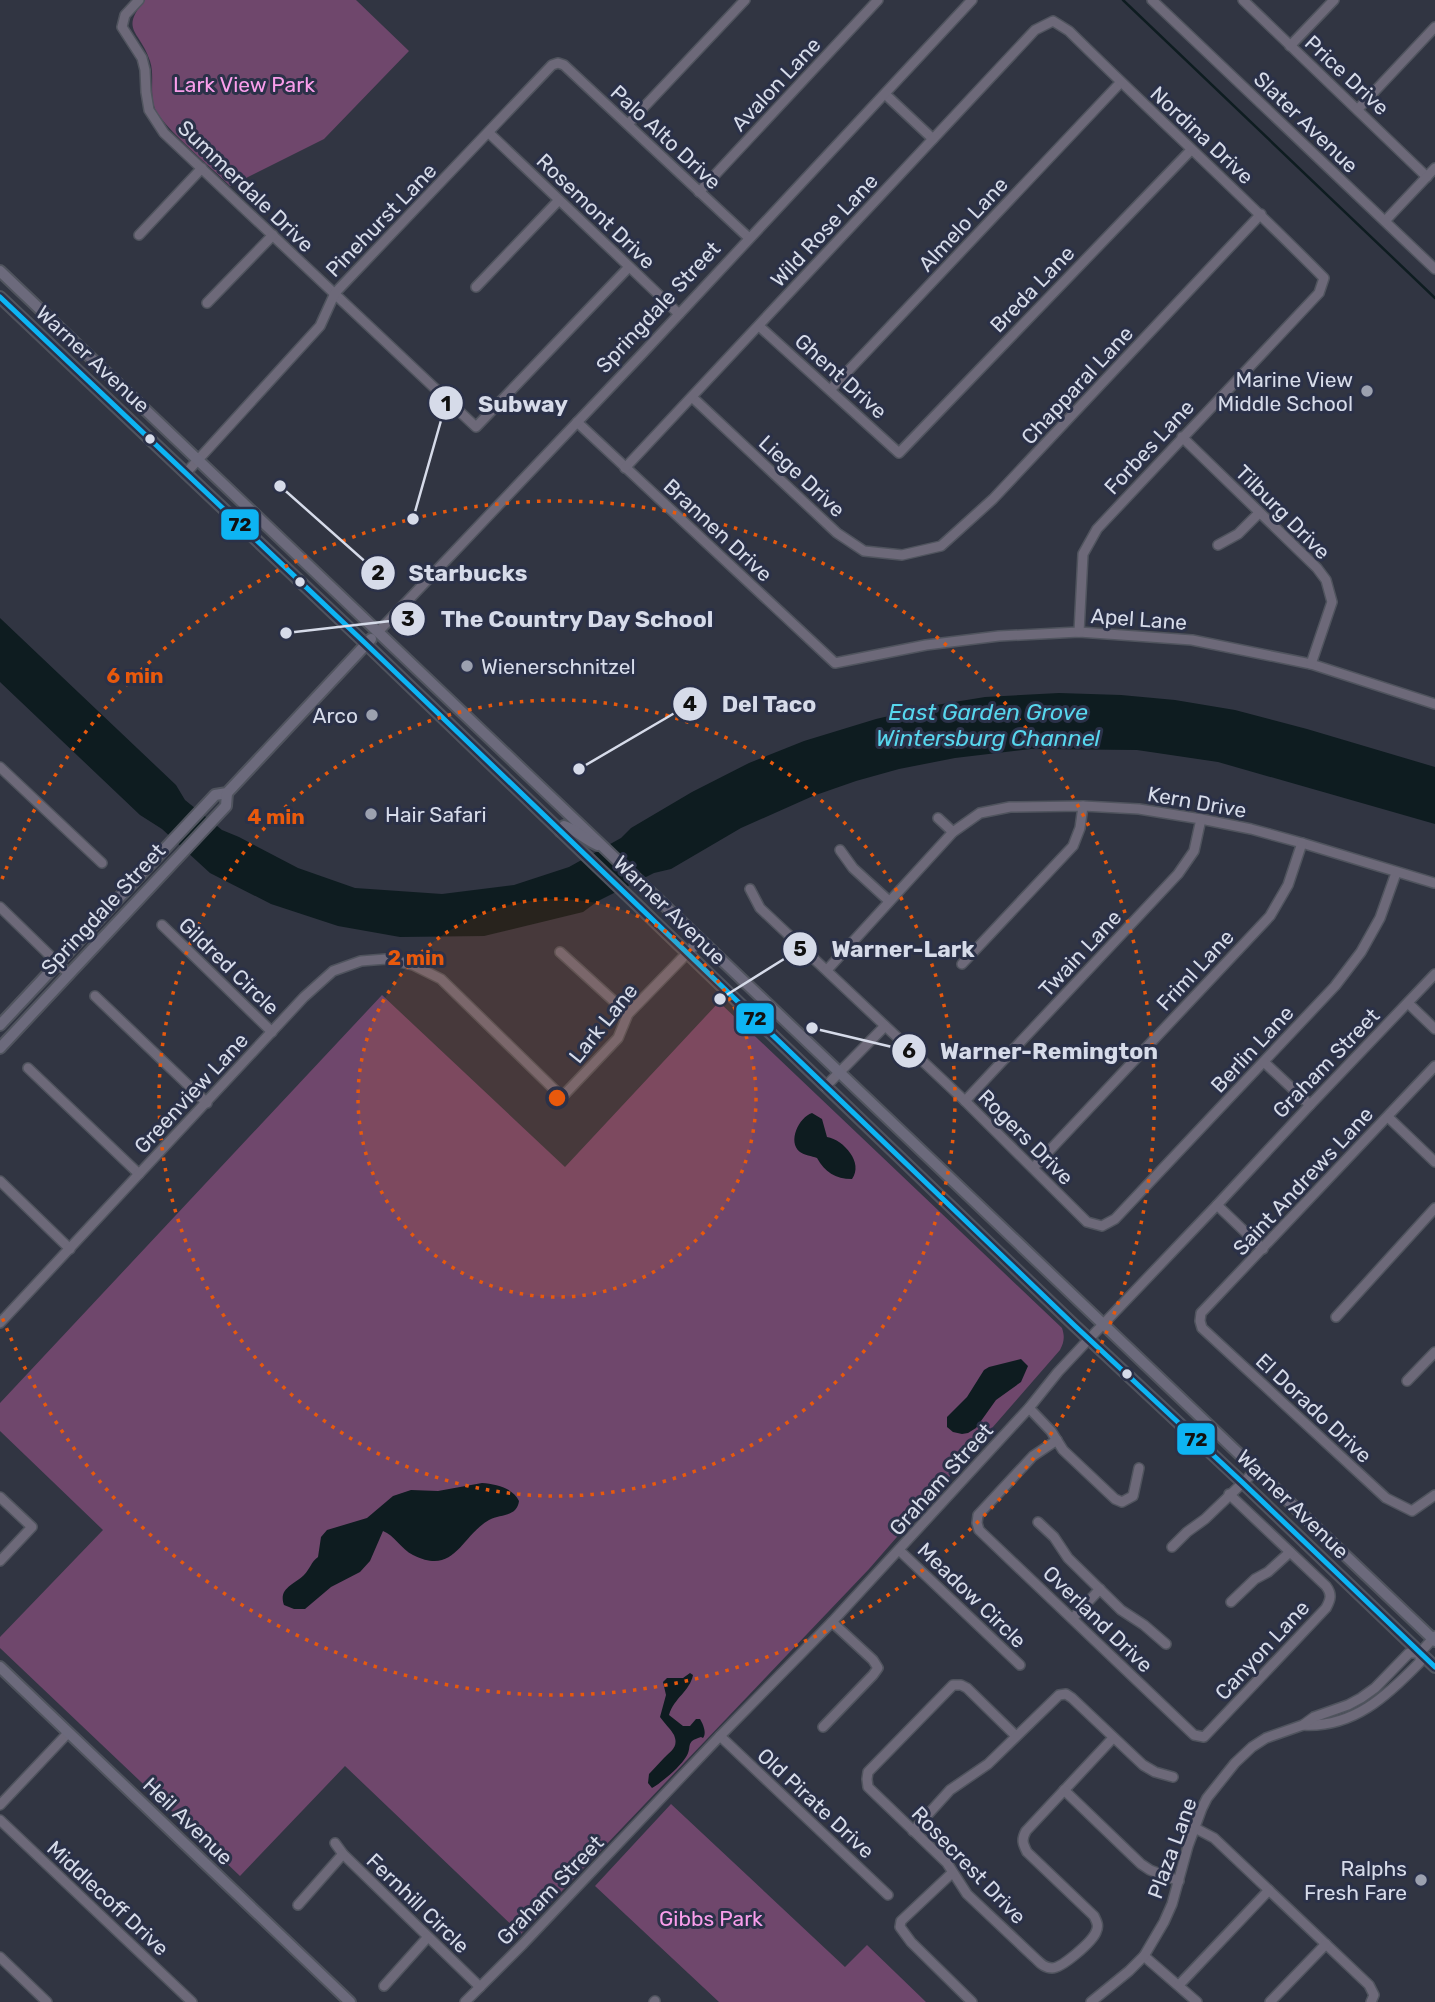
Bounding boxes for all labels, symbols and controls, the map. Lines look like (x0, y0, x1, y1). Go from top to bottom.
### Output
street label: Price Drive (1300, 30, 1394, 120)
street label: Avalon Lane (726, 32, 826, 136)
street label: Slater Avenue (1249, 66, 1363, 178)
park label: Lark View Park (173, 72, 315, 97)
street label: Palo Alto Drive (606, 80, 726, 194)
street label: Nordina Drive (1145, 81, 1259, 189)
street label: Summerdale Drive (173, 115, 319, 257)
street label: Rosemont Drive (531, 148, 661, 274)
street label: Pinehurst Lane (320, 158, 442, 282)
street label: Wild Rose Lane (765, 168, 883, 292)
street label: Almelo Lane (913, 172, 1013, 276)
street label: Springdale Street (591, 236, 725, 378)
street label: Breda Lane (985, 241, 1079, 337)
street label: Warner Avenue (31, 300, 155, 418)
street label: Chapparal Lane (1016, 321, 1138, 449)
street label: Ghent Drive (790, 328, 892, 424)
place label: Marine View Middle School (1218, 367, 1353, 416)
callout: Subway (429, 381, 582, 425)
marker: Marine View Middle School (1359, 383, 1375, 399)
text: Subway (478, 390, 568, 418)
text: 1 (441, 391, 451, 416)
street label: Forbes Lane (1099, 395, 1199, 499)
street label: Liege Drive (754, 430, 850, 522)
unlabelled marker (143, 432, 157, 446)
street label: Tilburg Drive (1231, 460, 1335, 564)
street label: Brannen Drive (659, 473, 777, 587)
line badge: 72 (220, 508, 260, 541)
text: 72 (228, 513, 252, 536)
callout: Starbucks (360, 551, 542, 595)
text: Starbucks (409, 559, 528, 587)
text: 2 (371, 560, 385, 585)
unlabelled marker (293, 575, 307, 589)
callout: The Country Day School (391, 597, 728, 641)
street label: Apel Lane (1090, 603, 1188, 635)
text: The Country Day School (441, 605, 713, 633)
text: 3 (401, 606, 415, 631)
place label: Wienerschnitzel (481, 654, 636, 679)
marker: Wienerschnitzel (459, 658, 475, 674)
text: 6 min (107, 663, 163, 688)
callout: Del Taco (673, 682, 831, 726)
text: Del Taco (722, 690, 816, 718)
text: 4 (683, 691, 697, 716)
water label: East Garden Grove Wintersburg Channel (876, 698, 1101, 752)
place label: Arco (313, 703, 358, 728)
marker: Arco (364, 707, 380, 723)
street label: Kern Drive (1146, 781, 1248, 823)
place label: Hair Safari (385, 802, 486, 827)
text: 4 min (247, 804, 305, 829)
marker: Hair Safari (363, 806, 379, 822)
street label: Springdale Street (36, 838, 170, 980)
street label: Warner Avenue (609, 850, 731, 970)
street label: Twain Lane (1033, 904, 1127, 1002)
street label: Gildred Circle (174, 912, 284, 1020)
street label: Friml Lane (1151, 924, 1239, 1016)
callout: Warner-Lark (783, 927, 989, 971)
text: Warner-Lark (831, 935, 975, 963)
text: 5 (793, 936, 807, 961)
text: 2 min (388, 945, 444, 970)
street label: Lark Lane (563, 978, 643, 1068)
street label: Berlin Lane (1205, 1000, 1299, 1098)
line badge: 72 (735, 1002, 775, 1035)
street label: Graham Street (1267, 1003, 1385, 1123)
text: 72 (743, 1007, 767, 1030)
street label: Greenview Lane (129, 1028, 253, 1158)
callout: Warner-Remington (891, 1029, 1172, 1073)
text: Warner-Remington (940, 1037, 1158, 1065)
text: 6 (902, 1038, 916, 1063)
street label: Rogers Drive (973, 1084, 1079, 1190)
centre of rings (545, 1086, 569, 1110)
street label: Saint Andrews Lane (1228, 1102, 1378, 1260)
street label: El Dorado Drive (1251, 1348, 1377, 1468)
unlabelled marker (1120, 1367, 1134, 1381)
street label: Graham Street (884, 1418, 998, 1540)
line badge: 72 (1176, 1422, 1216, 1456)
text: 72 (1184, 1428, 1208, 1451)
street label: Warner Avenue (1232, 1444, 1354, 1564)
street label: Meadow Circle (913, 1537, 1031, 1653)
street label: Overland Drive (1038, 1560, 1158, 1678)
street label: Canyon Lane (1210, 1595, 1314, 1705)
street label: Old Pirate Drive (752, 1743, 880, 1863)
street label: Heil Avenue (138, 1772, 238, 1870)
street label: Plaza Lane (1142, 1794, 1202, 1902)
street label: Rosecrest Drive (907, 1801, 1031, 1929)
street label: Graham Street (491, 1830, 609, 1950)
street label: Middlecoff Drive (42, 1835, 174, 1961)
street label: Fernhill Circle (361, 1848, 475, 1958)
place label: Ralphs Fresh Fare (1304, 1856, 1407, 1905)
marker: Ralphs Fresh Fare (1413, 1872, 1429, 1888)
park label: Gibbs Park (659, 1906, 763, 1931)

